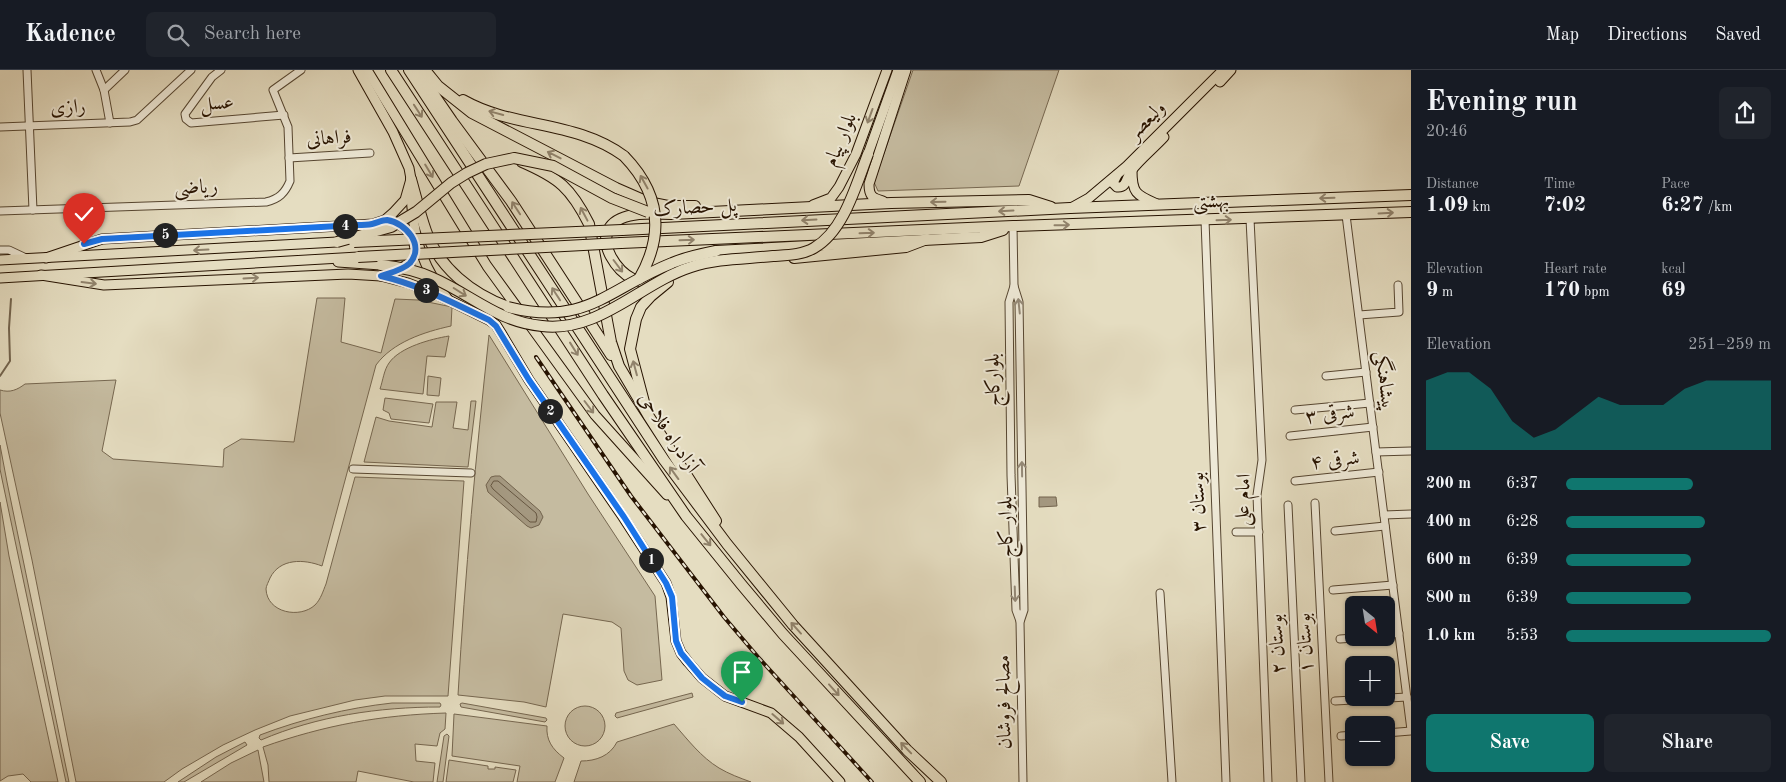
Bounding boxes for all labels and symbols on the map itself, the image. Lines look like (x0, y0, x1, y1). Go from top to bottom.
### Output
street label: عسل (199, 93, 235, 118)
street label: رازی (50, 97, 86, 119)
street label: ولیعصر (1123, 98, 1171, 147)
one-way arrow (412, 104, 423, 118)
one-way arrow (488, 108, 504, 118)
one-way arrow (865, 108, 874, 123)
street label: بلوار پیام (821, 110, 867, 172)
street label: فراهانی (306, 127, 352, 152)
one-way arrow (546, 150, 561, 160)
one-way arrow (425, 163, 435, 177)
one-way arrow (639, 174, 649, 189)
street label: ریاضی (174, 177, 218, 202)
street label: بهشتی (1192, 191, 1230, 216)
pin (63, 193, 105, 244)
one-way arrow (1320, 193, 1336, 203)
street label: پل حصارک (653, 195, 739, 223)
one-way arrow (930, 197, 946, 207)
one-way arrow (510, 202, 520, 216)
one-way arrow (579, 206, 589, 221)
one-way arrow (999, 206, 1015, 215)
one-way arrow (1378, 209, 1394, 218)
pin: 4 (332, 214, 358, 238)
one-way arrow (1216, 215, 1232, 224)
one-way arrow (801, 216, 817, 225)
one-way arrow (1053, 220, 1069, 230)
pin: 5 (152, 222, 178, 248)
one-way arrow (859, 228, 875, 237)
one-way arrow (679, 236, 695, 245)
one-way arrow (193, 245, 209, 254)
one-way arrow (613, 259, 623, 273)
one-way arrow (243, 273, 259, 282)
one-way arrow (81, 278, 97, 288)
pin: 3 (414, 278, 438, 302)
one-way arrow (550, 287, 561, 301)
one-way arrow (452, 288, 466, 298)
one-way arrow (1014, 299, 1024, 315)
one-way arrow (569, 342, 579, 356)
street label: پیشاهنگی (1368, 349, 1402, 412)
street label: بلوارکاج (983, 353, 1010, 407)
one-way arrow (630, 360, 640, 376)
street label: آزادراه فلاحی (634, 387, 707, 479)
pin: 2 (538, 398, 562, 424)
one-way arrow (584, 400, 594, 414)
street label: ۳ شرقی (1304, 401, 1356, 430)
street label: ۴ شرقی (1309, 447, 1361, 476)
one-way arrow (1017, 461, 1027, 477)
one-way arrow (669, 467, 679, 481)
street label: بوستان ۳ (1188, 472, 1211, 532)
street label: امام علی (1233, 473, 1261, 527)
street label: بلوار کاج (995, 496, 1024, 558)
one-way arrow (700, 534, 711, 547)
pin: 1 (638, 548, 664, 572)
one-way arrow (1011, 586, 1020, 602)
north arrow (1345, 596, 1395, 646)
street label: بوستان ۱ (1294, 612, 1319, 674)
street label: بوستان ۲ (1266, 613, 1291, 675)
one-way arrow (790, 622, 802, 635)
pin (721, 651, 763, 702)
street label: مصالح فروشان (994, 655, 1021, 749)
one-way arrow (829, 684, 840, 697)
one-way arrow (771, 713, 784, 724)
one-way arrow (900, 742, 912, 754)

